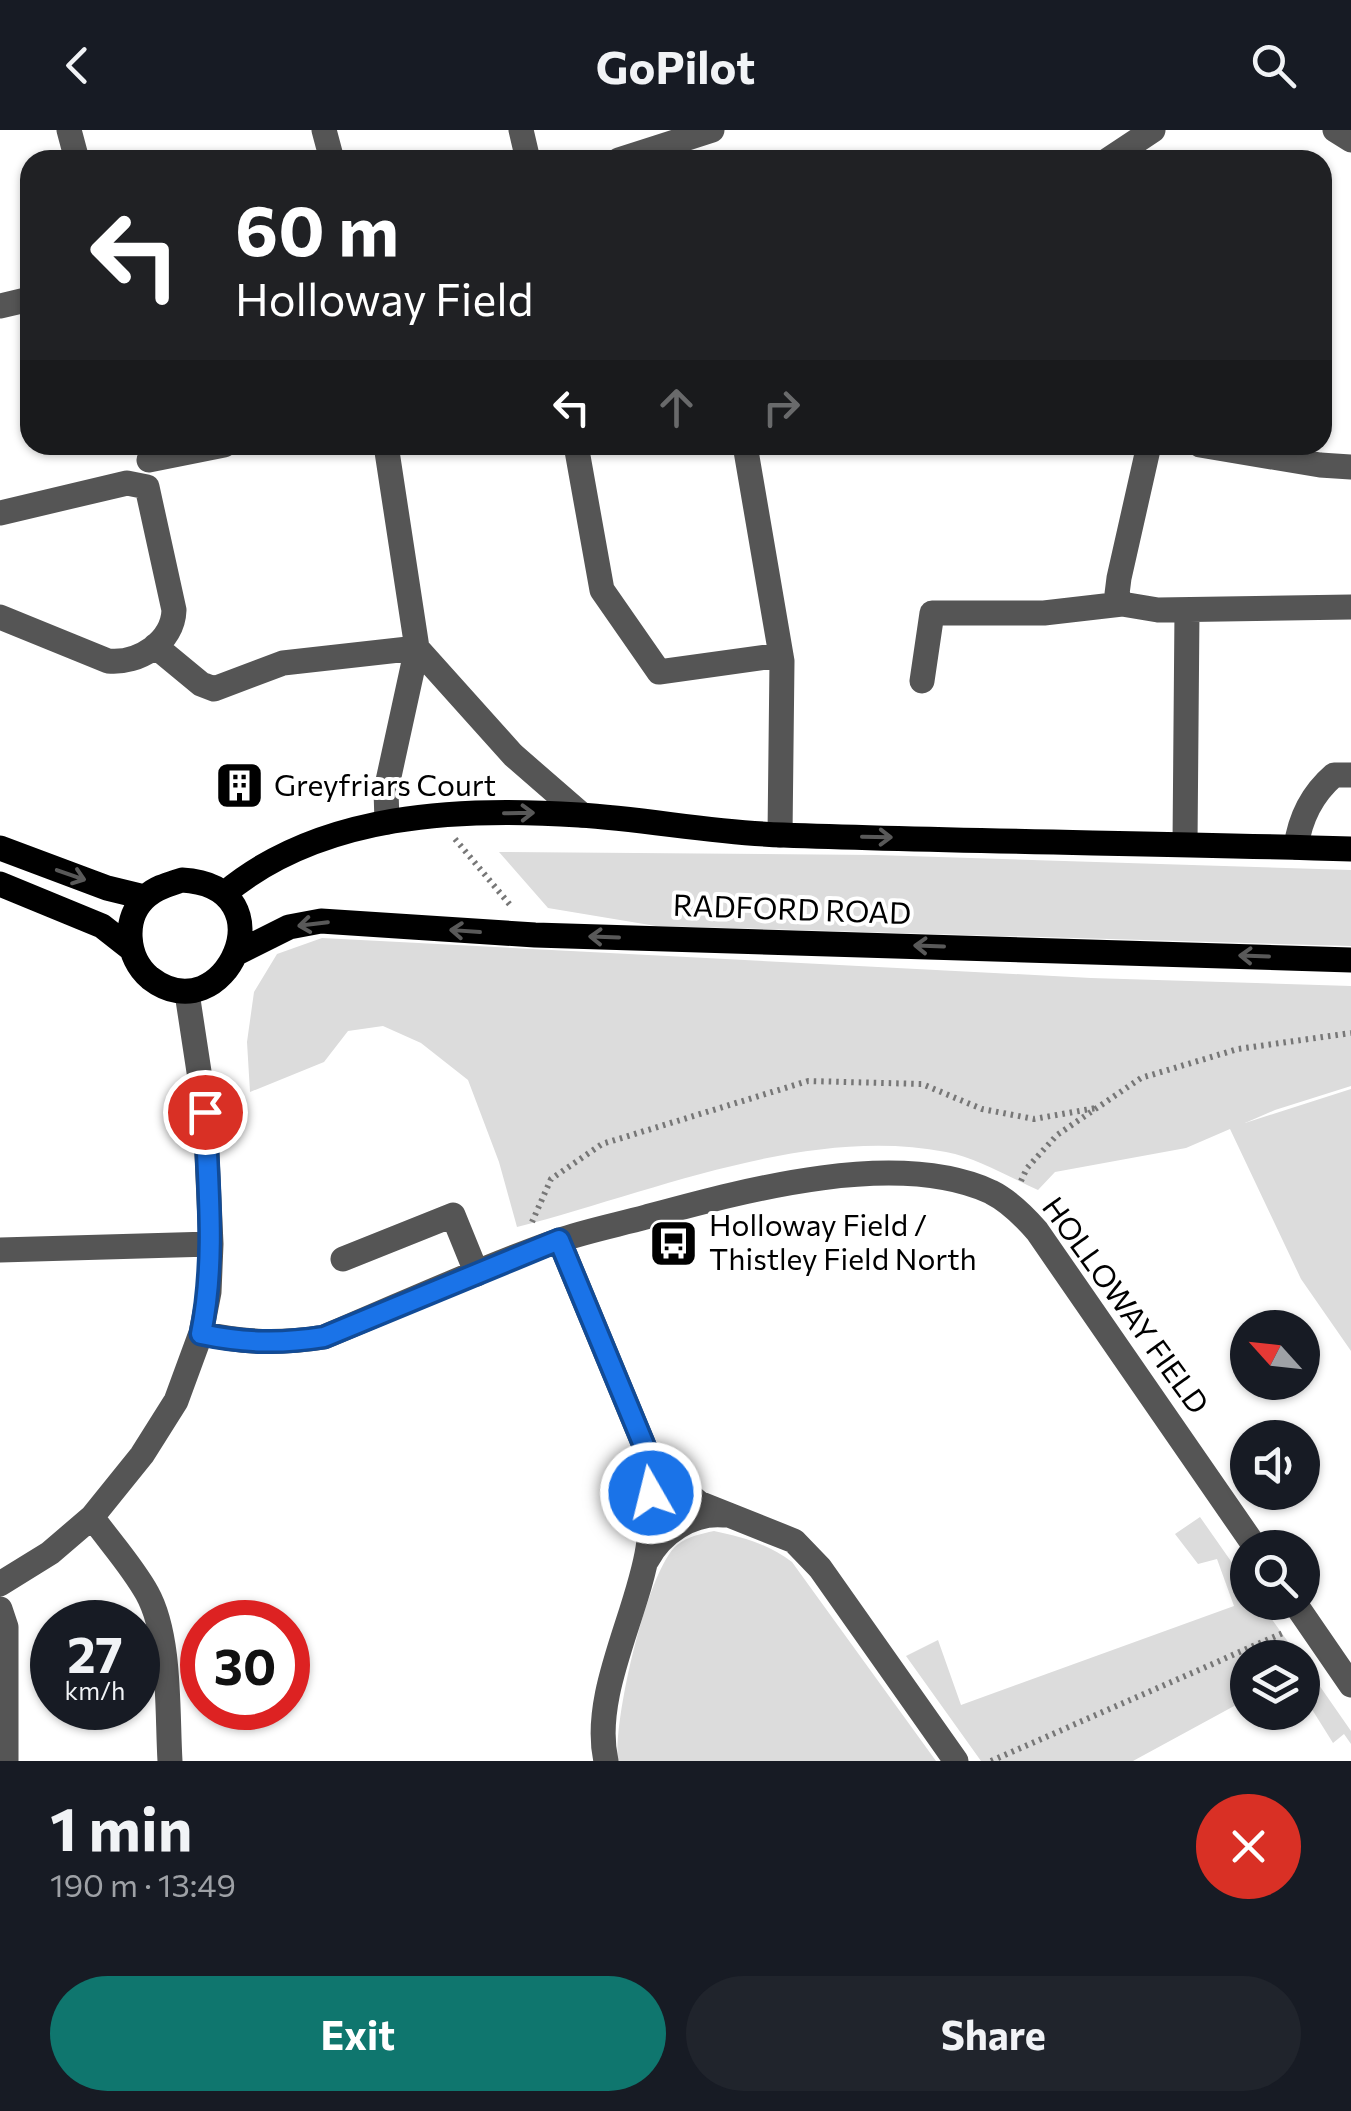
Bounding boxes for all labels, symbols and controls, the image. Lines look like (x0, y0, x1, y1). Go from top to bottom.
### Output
icon: back (50, 38, 105, 93)
text: GoPilot (596, 38, 755, 93)
icon: search (1246, 38, 1301, 93)
text: 60 m (235, 185, 399, 270)
icon: left (70, 190, 200, 320)
text: Holloway Field (235, 270, 534, 325)
icon: left (544, 380, 599, 435)
icon: ahead (649, 380, 704, 435)
icon: right (754, 380, 809, 435)
building icon: Greyfriars Court (213, 760, 265, 812)
place label: Greyfriars Court (274, 765, 496, 802)
one-way arrow (503, 804, 535, 823)
one-way arrow (860, 828, 893, 846)
one-way arrow (55, 867, 86, 885)
street label: RADFORD ROAD (672, 885, 912, 930)
one-way arrow (297, 915, 330, 934)
one-way arrow (449, 921, 481, 940)
one-way arrow (588, 928, 620, 947)
one-way arrow (913, 937, 945, 956)
one-way arrow (1238, 946, 1270, 965)
pin (163, 1070, 248, 1155)
icon: arrive (178, 1085, 233, 1140)
street label: HOLLOWAY FIELD (1036, 1189, 1218, 1420)
place label: Holloway Field / Thistley Field North (709, 1205, 977, 1276)
bus stop icon: Holloway Field / Thistley Field North (648, 1217, 700, 1269)
north arrow (1230, 1310, 1320, 1400)
map controls (1230, 1310, 1320, 1730)
button: sound (1230, 1420, 1320, 1510)
position arrow (599, 1441, 703, 1545)
button: search (1230, 1530, 1320, 1620)
speed limit sign: 30 (180, 1600, 310, 1730)
text: 27 (67, 1622, 123, 1683)
button: layers (1230, 1640, 1320, 1730)
text: km/h (65, 1675, 125, 1705)
text: 1 min (50, 1790, 192, 1863)
button: close (1196, 1794, 1301, 1899)
text: 190 m · 13:49 (50, 1864, 236, 1904)
button: Exit (50, 1976, 666, 2091)
button: Share (686, 1976, 1301, 2091)

